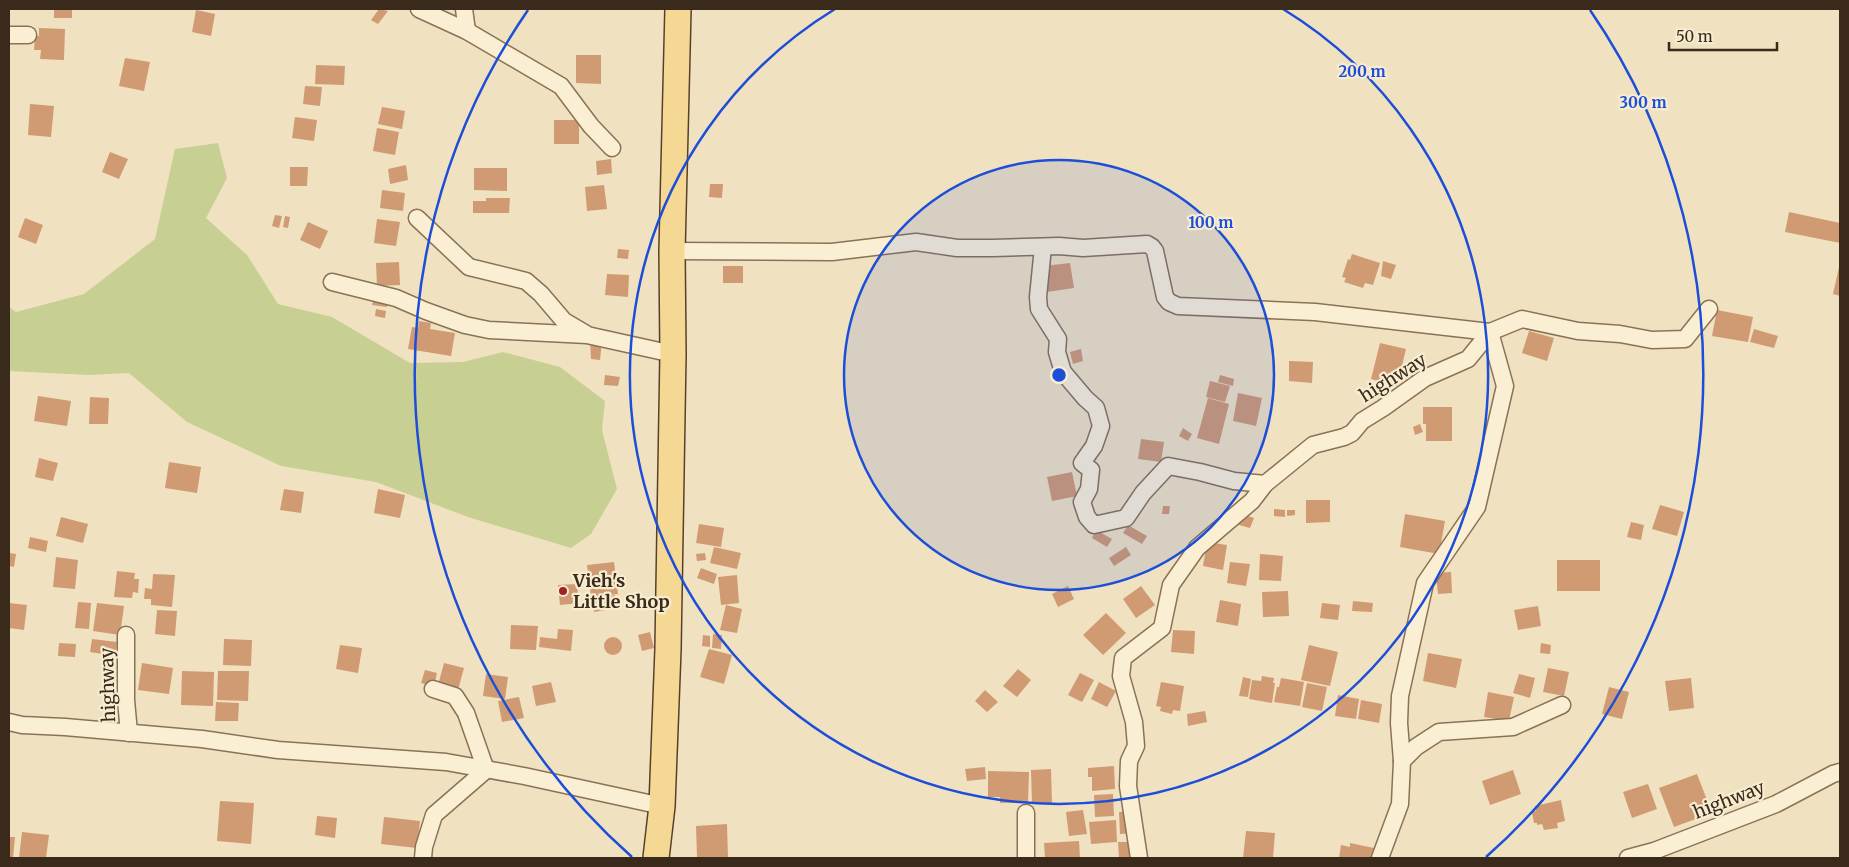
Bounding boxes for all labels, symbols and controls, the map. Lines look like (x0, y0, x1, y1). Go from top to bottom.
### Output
scale bar (1669, 20, 1776, 52)
text: 50 m (1676, 27, 1713, 46)
text: 200 m (1338, 62, 1386, 81)
text: 300 m (1619, 93, 1667, 112)
text: 100 m (1189, 213, 1233, 232)
street label: highway (1355, 348, 1431, 407)
centre of rings (1050, 366, 1068, 384)
place label: Vieh's Little Shop (572, 569, 670, 613)
marker: Vieh's Little Shop (557, 585, 569, 597)
street label: highway (95, 647, 120, 723)
street label: highway (1690, 775, 1768, 824)

